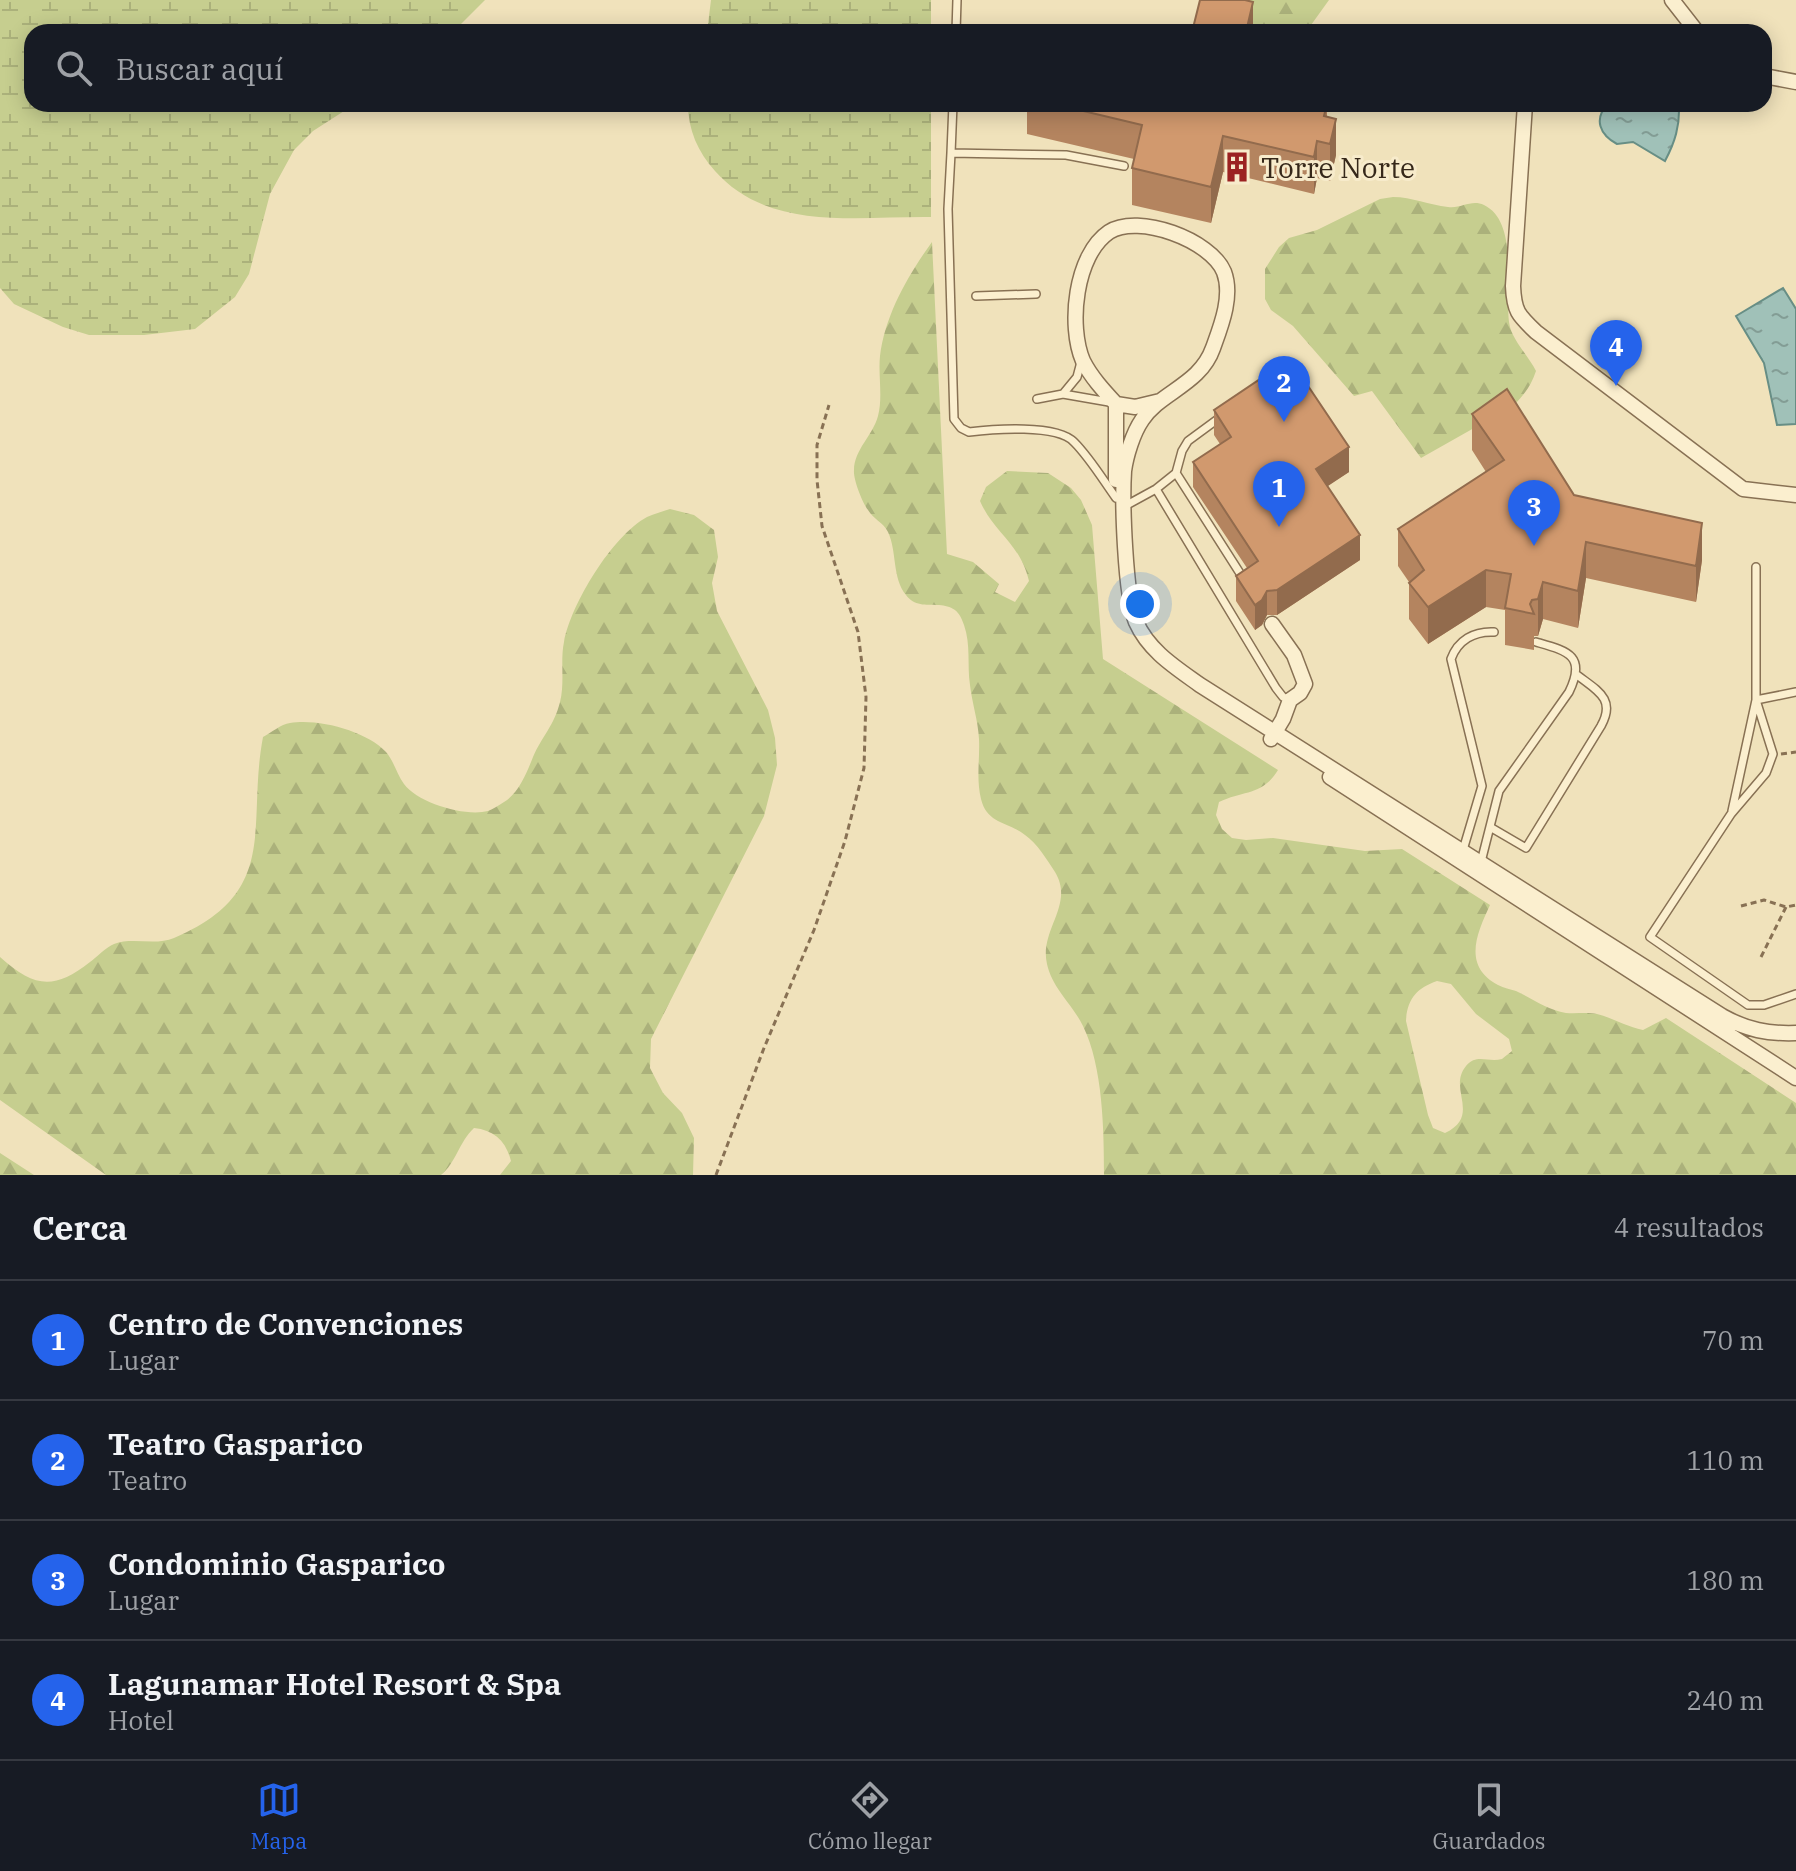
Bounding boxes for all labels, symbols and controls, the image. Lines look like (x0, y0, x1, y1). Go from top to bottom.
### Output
search box (24, 24, 1772, 112)
icon: search (52, 46, 96, 90)
text: Buscar aquí (116, 49, 283, 88)
place label: Torre Norte (1261, 149, 1415, 186)
building icon: Torre Norte (1220, 150, 1254, 184)
pin: 4 (1590, 320, 1642, 386)
pin: 2 (1258, 356, 1310, 422)
pin: 1 (1253, 461, 1305, 527)
pin: 3 (1508, 480, 1560, 546)
your location (1120, 584, 1160, 624)
text: Cerca (32, 1205, 128, 1249)
text: 4 resultados (1614, 1210, 1764, 1244)
text: Centro de Convenciones (108, 1304, 463, 1343)
text: 1 (50, 1323, 66, 1357)
text: 70 m (1702, 1323, 1764, 1357)
text: Lugar (108, 1343, 179, 1377)
text: Teatro Gasparico (108, 1424, 363, 1463)
text: 2 (50, 1443, 66, 1477)
text: 110 m (1686, 1443, 1764, 1477)
text: Teatro (108, 1463, 187, 1497)
text: Condominio Gasparico (108, 1544, 445, 1583)
text: 3 (50, 1563, 66, 1597)
text: 180 m (1686, 1563, 1764, 1597)
text: Lugar (108, 1583, 179, 1617)
text: Lagunamar Hotel Resort & Spa (108, 1664, 561, 1703)
text: 4 (50, 1683, 66, 1717)
text: 240 m (1686, 1683, 1764, 1717)
text: Hotel (108, 1703, 174, 1737)
tab: Mapa (250, 1778, 307, 1855)
tab: Cómo llegar (808, 1778, 932, 1855)
tab: Guardados (1432, 1778, 1546, 1855)

